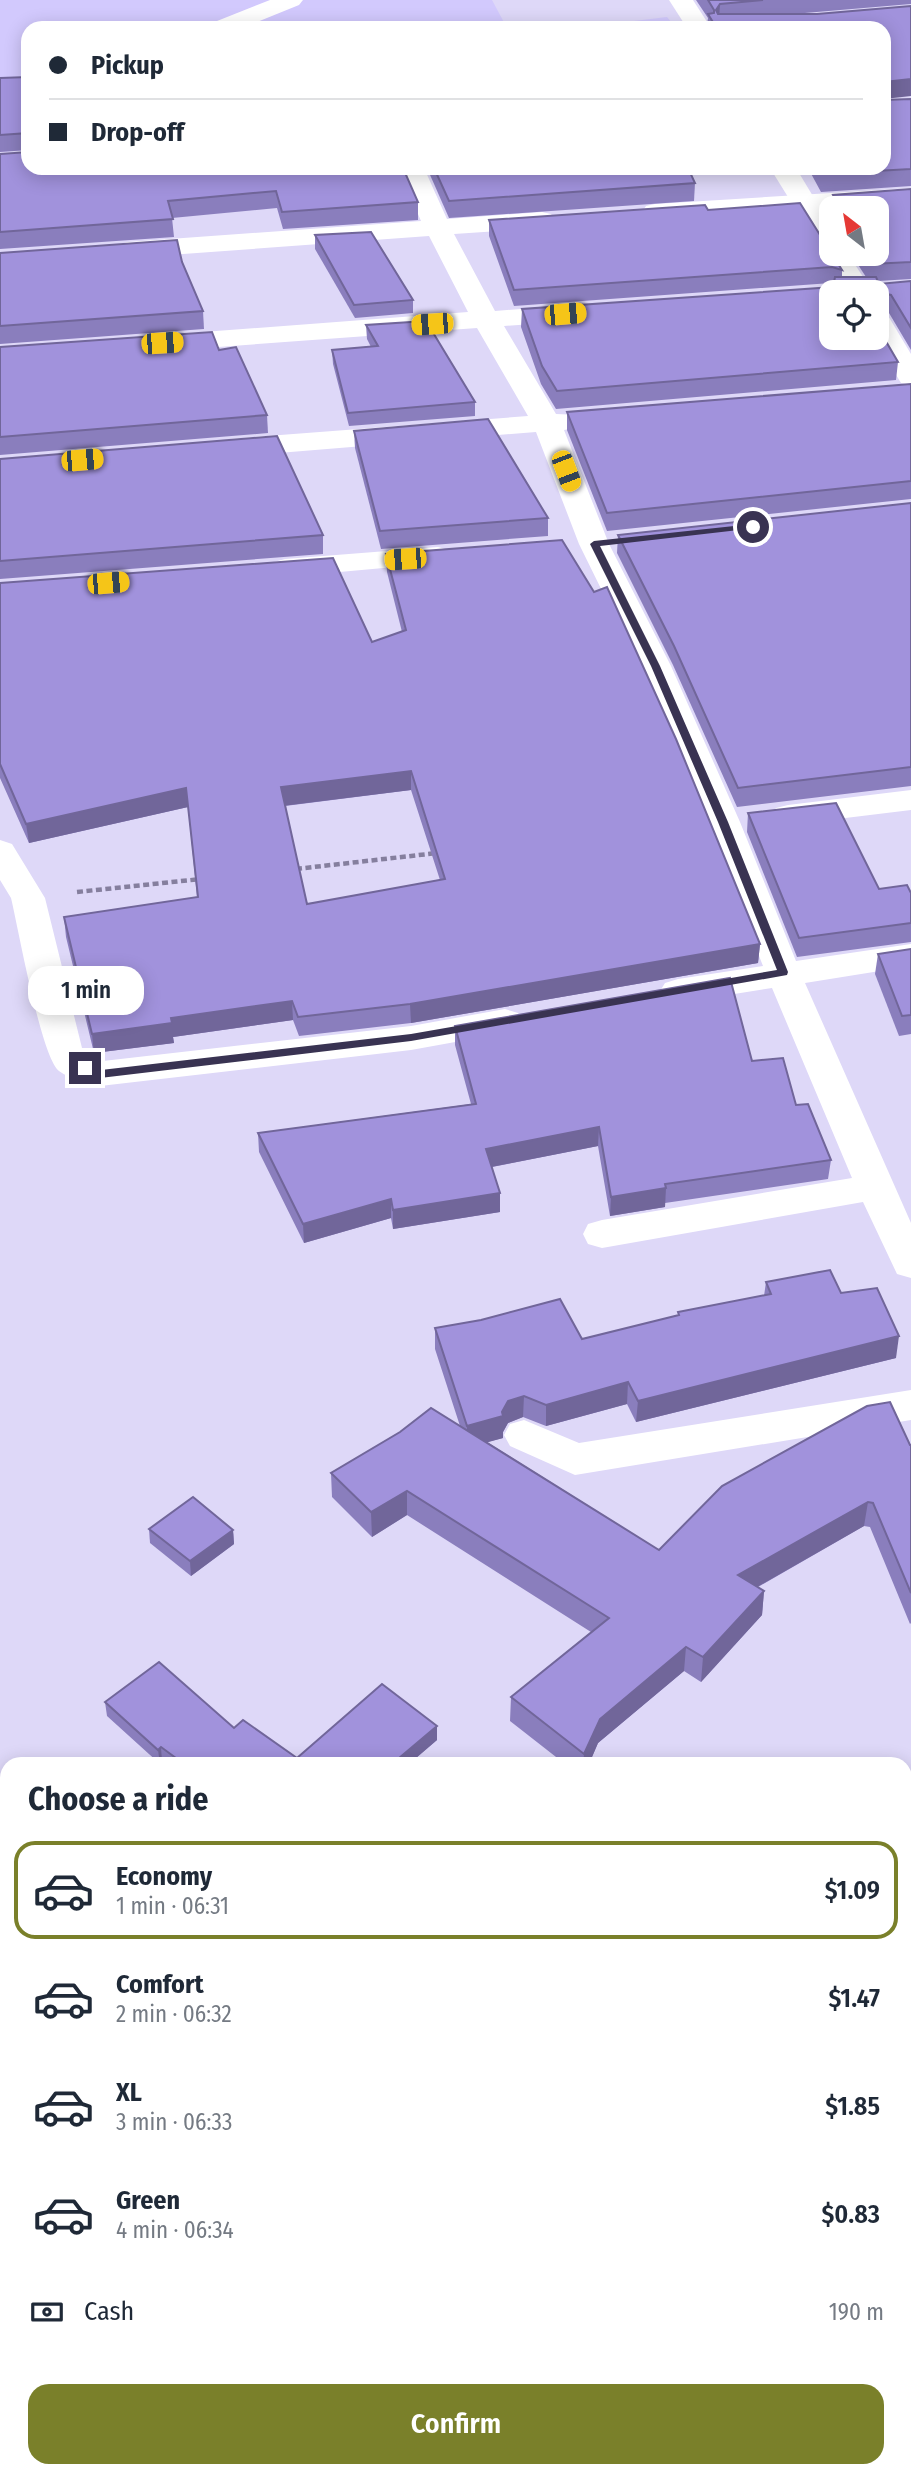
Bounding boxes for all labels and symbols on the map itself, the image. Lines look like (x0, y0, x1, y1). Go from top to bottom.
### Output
north arrow (819, 196, 889, 266)
car (544, 302, 587, 326)
car (411, 312, 454, 336)
car (141, 331, 184, 355)
car (61, 448, 104, 472)
car (549, 448, 584, 494)
route start (737, 511, 769, 543)
car (384, 547, 427, 571)
car (87, 571, 130, 595)
callout: 1 min (27, 967, 143, 1016)
route end (69, 1052, 101, 1084)

